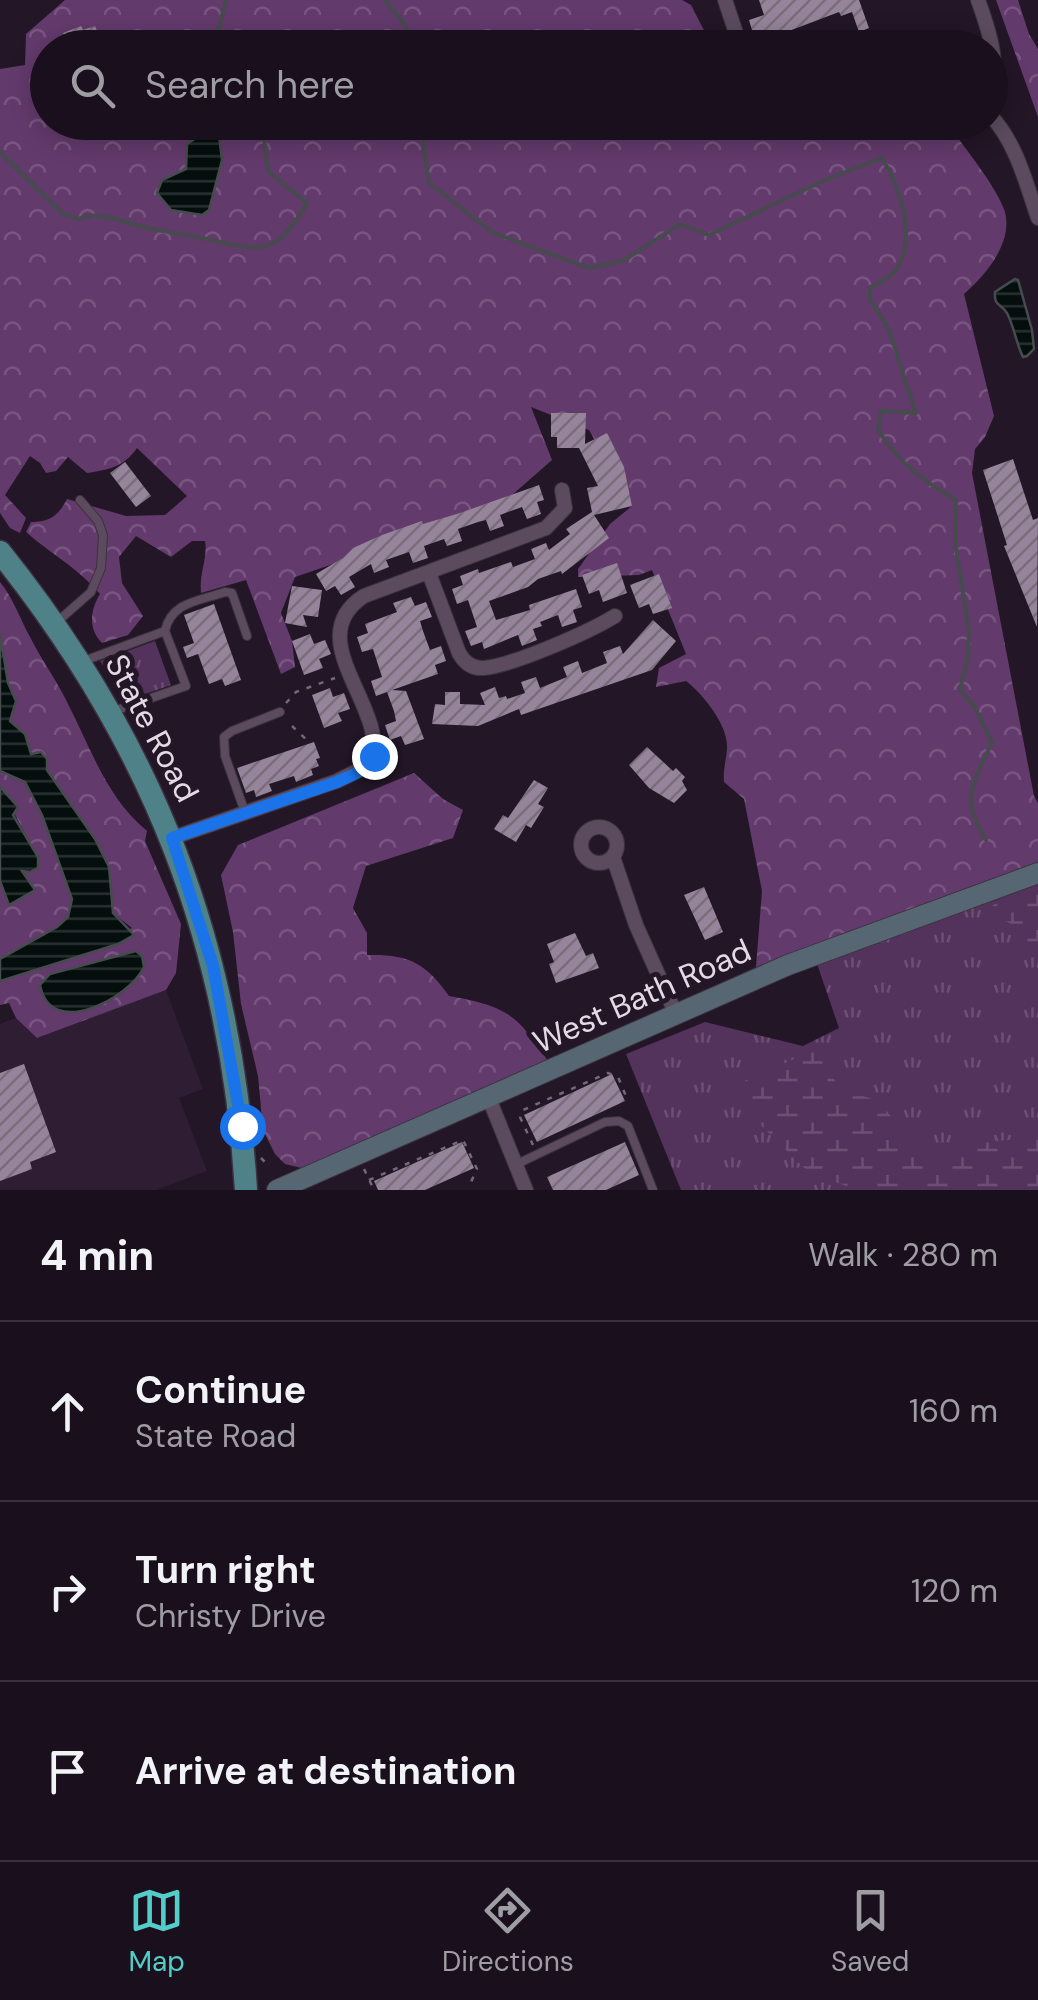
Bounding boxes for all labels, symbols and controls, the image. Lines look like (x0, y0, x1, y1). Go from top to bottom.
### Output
search box (30, 30, 1008, 140)
icon: search (65, 58, 120, 113)
text: Search here (145, 60, 355, 110)
street label: State Road (96, 647, 208, 809)
route end (352, 734, 398, 780)
street label: West Bath Road (527, 929, 757, 1063)
route start (220, 1104, 266, 1150)
text: 4 min (40, 1228, 154, 1283)
text: Walk · 280 m (808, 1234, 998, 1276)
text: Continue (135, 1365, 306, 1415)
icon: ahead (40, 1384, 95, 1439)
text: 160 m (909, 1390, 998, 1432)
text: State Road (135, 1415, 296, 1457)
text: Turn right (135, 1545, 316, 1595)
icon: right (40, 1564, 95, 1619)
text: 120 m (911, 1570, 998, 1612)
text: Christy Drive (135, 1595, 326, 1637)
icon: arrive (40, 1744, 95, 1799)
text: Arrive at destination (135, 1746, 517, 1796)
tab: Map (129, 1883, 185, 1980)
tab: Directions (442, 1883, 574, 1980)
tab: Saved (831, 1883, 909, 1980)

